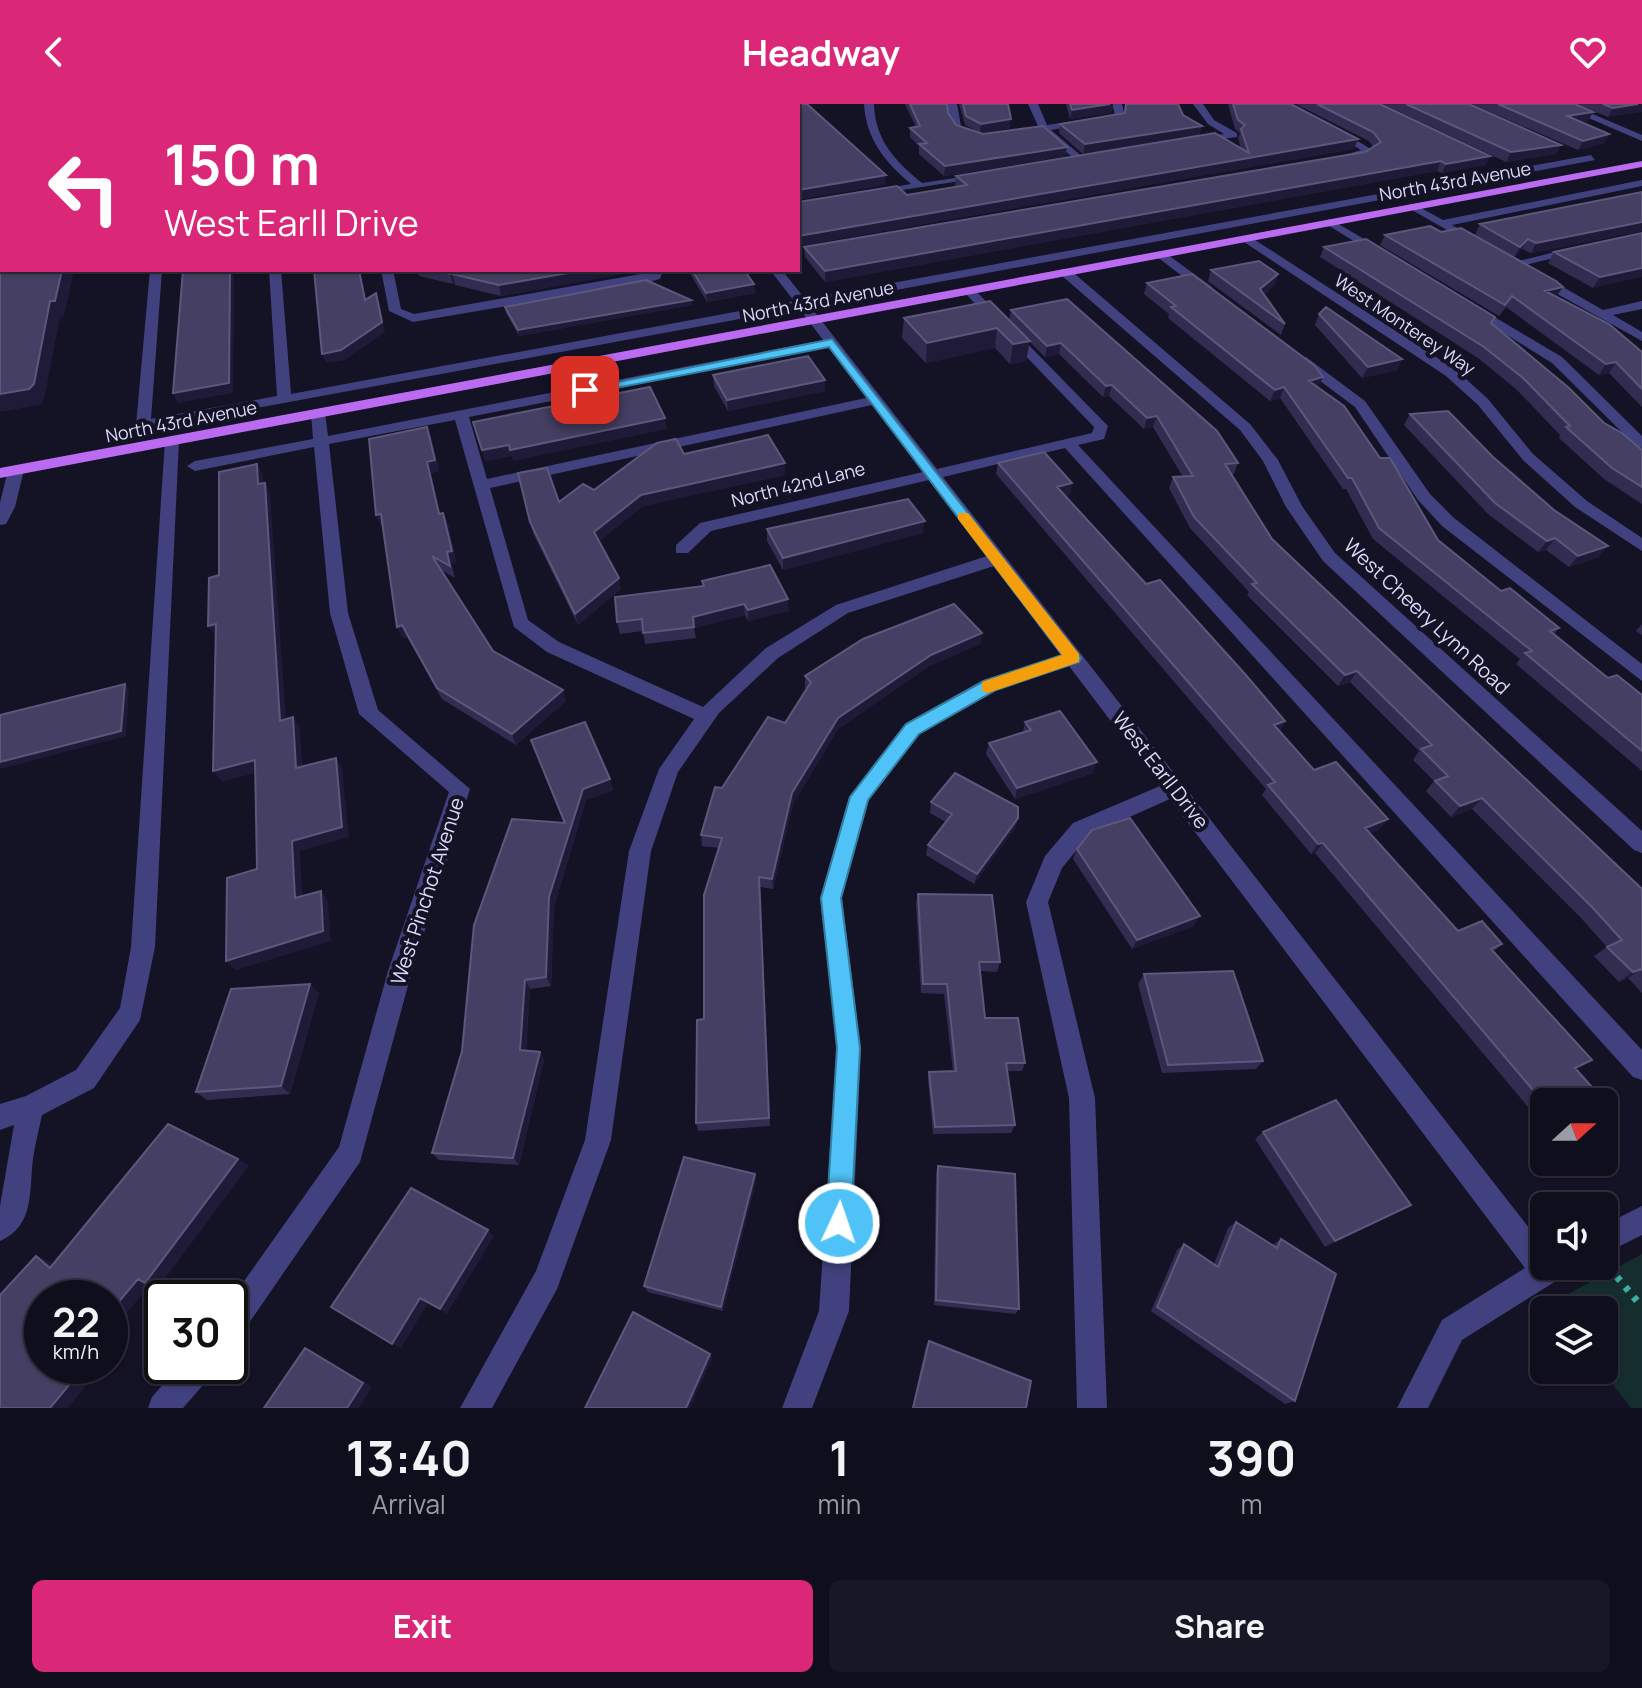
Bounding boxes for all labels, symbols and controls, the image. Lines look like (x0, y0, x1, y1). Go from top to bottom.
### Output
text: Headway (742, 28, 900, 77)
icon: back (32, 30, 76, 74)
icon: heart (1566, 30, 1610, 74)
text: 150 m (164, 125, 320, 202)
icon: left (32, 136, 136, 240)
street label: North 43rd Avenue (1377, 156, 1533, 206)
text: West Earll Drive (164, 198, 419, 247)
street label: West Monterey Way (1330, 268, 1481, 380)
street label: North 43rd Avenue (740, 275, 896, 327)
pin (551, 356, 619, 424)
icon: arrive (563, 368, 607, 412)
street label: North 43rd Avenue (103, 395, 259, 447)
street label: North 42nd Lane (729, 456, 867, 512)
street label: West Cheery Lynn Road (1338, 532, 1516, 700)
street label: West Earll Drive (1107, 706, 1215, 834)
street label: West Pinchot Avenue (384, 794, 470, 988)
north arrow (1530, 1088, 1618, 1176)
map controls (1530, 1088, 1618, 1384)
position arrow (797, 1181, 881, 1265)
button: sound (1530, 1192, 1618, 1280)
speed limit sign: 30 (144, 1280, 248, 1384)
text: 22 (52, 1294, 100, 1349)
button: layers (1530, 1296, 1618, 1384)
text: km/h (53, 1338, 99, 1365)
text: 13:40 (346, 1425, 472, 1490)
text: 1 (829, 1425, 850, 1490)
text: 390 (1207, 1425, 1296, 1490)
text: Arrival (372, 1486, 446, 1522)
text: min (818, 1486, 861, 1522)
text: m (1241, 1486, 1263, 1522)
button: Exit (32, 1580, 813, 1672)
button: Share (829, 1580, 1610, 1672)

